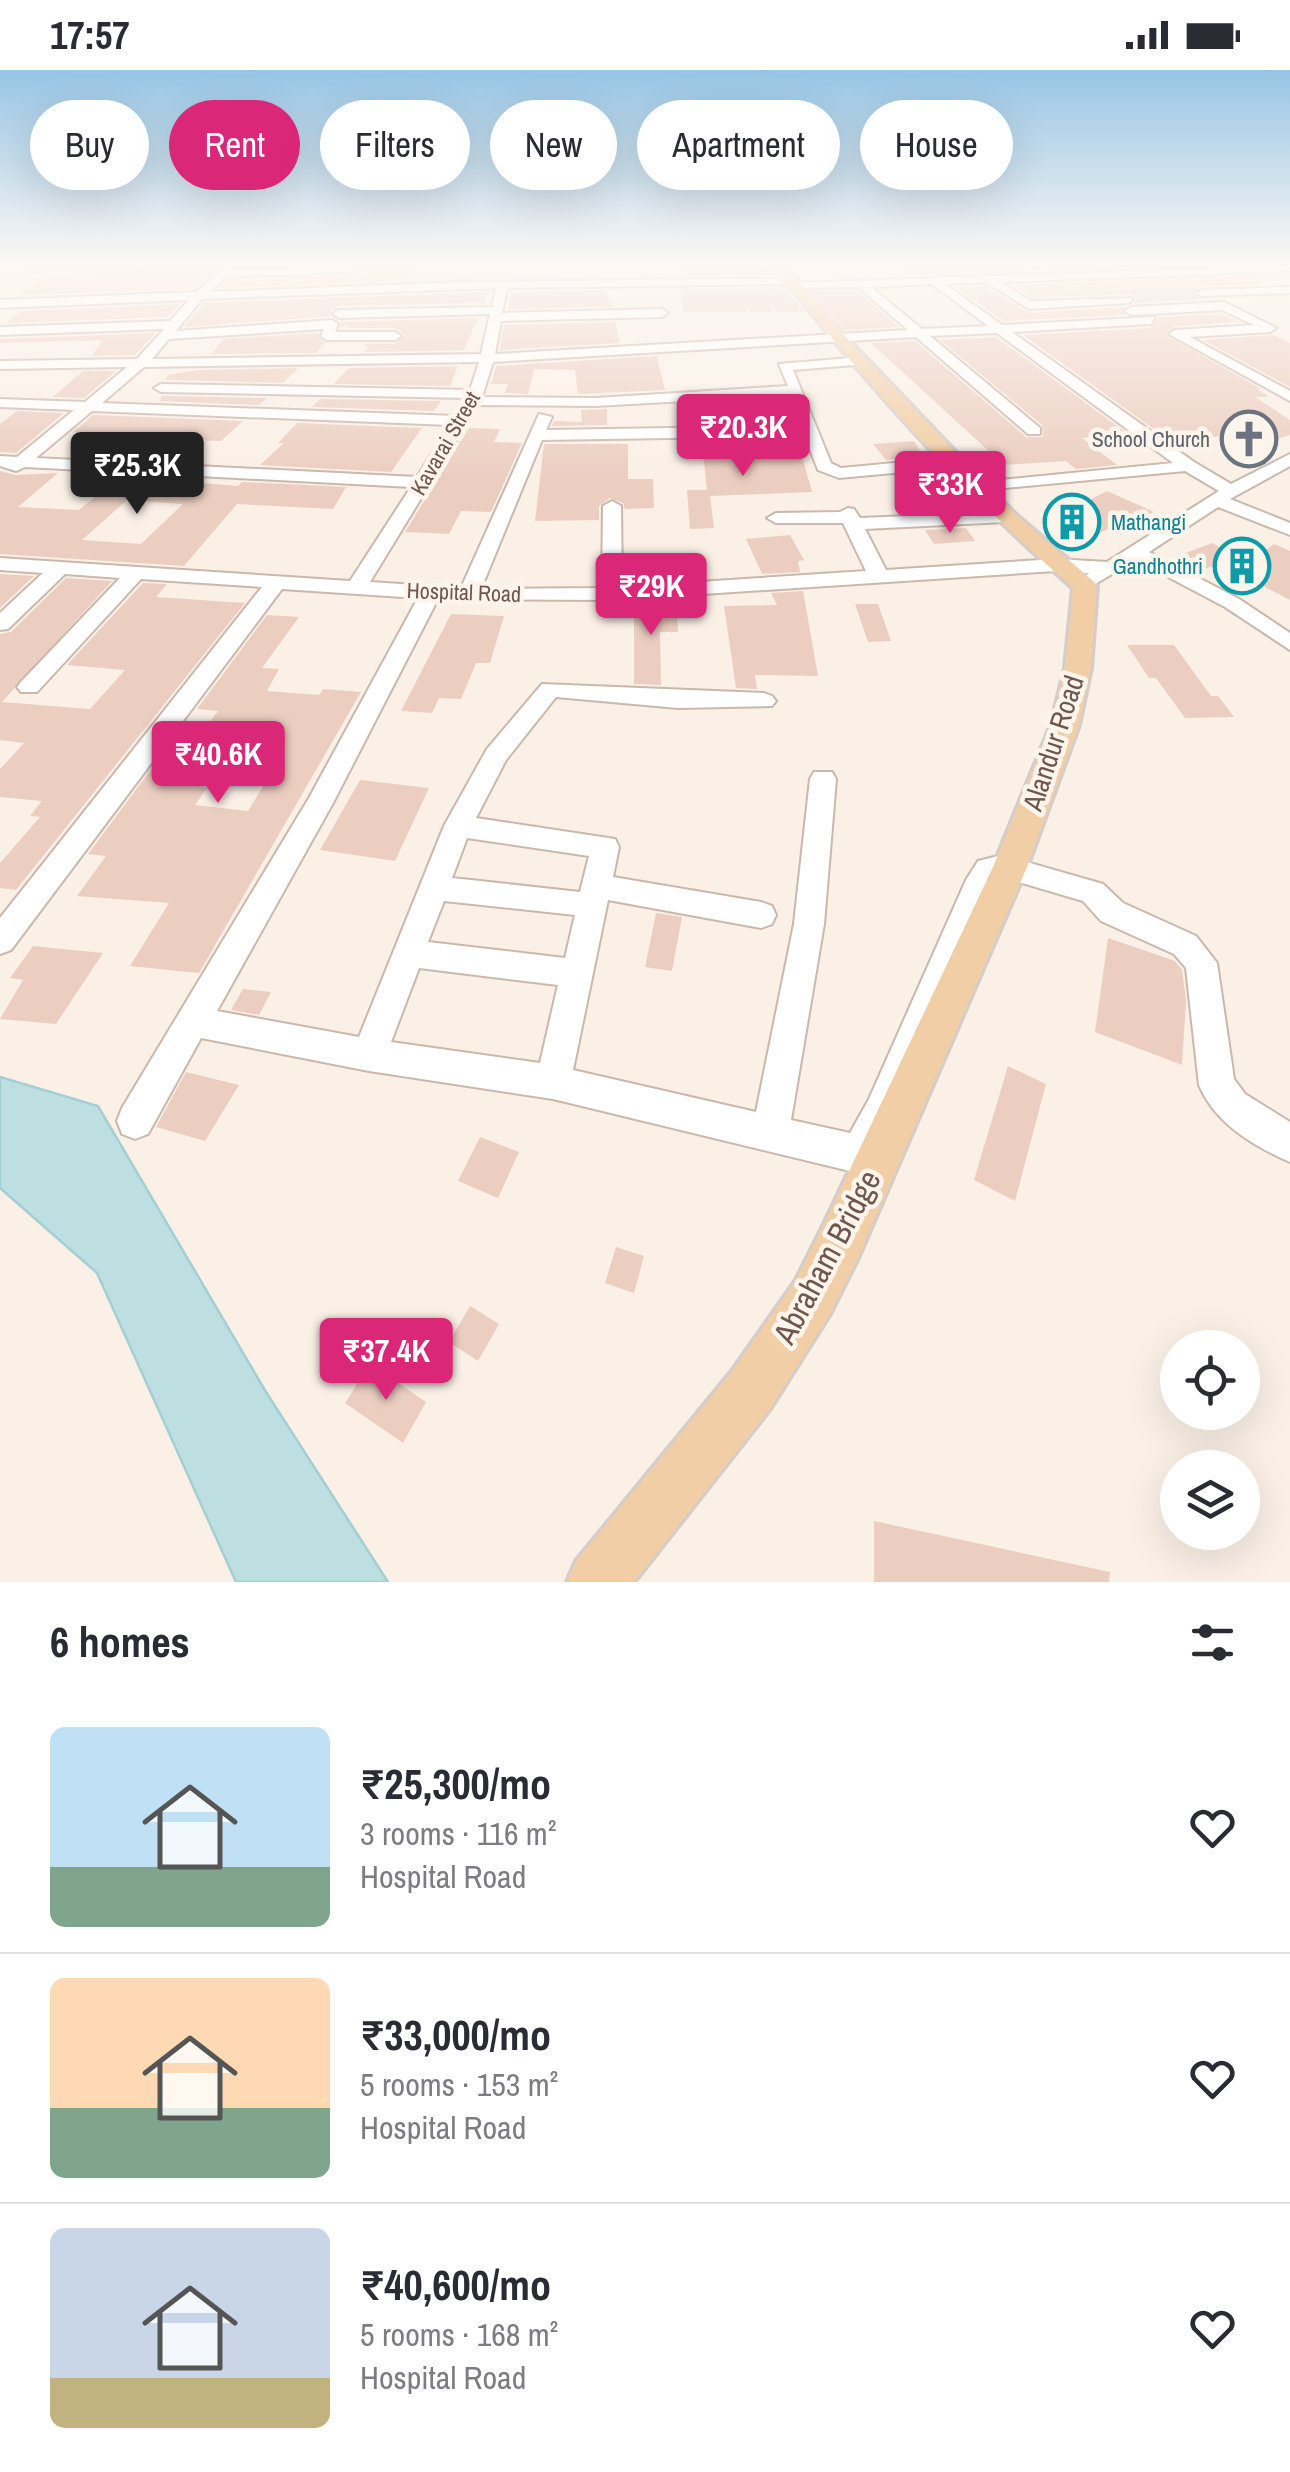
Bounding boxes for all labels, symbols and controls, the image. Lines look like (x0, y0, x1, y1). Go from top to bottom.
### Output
text: 17:57 (50, 10, 130, 61)
chip: Buy (30, 100, 149, 190)
chip: Rent (169, 100, 300, 190)
chip: Filters (320, 100, 470, 190)
chip: New (490, 100, 617, 190)
chip: Apartment (637, 100, 840, 190)
chip: House (860, 100, 1013, 190)
street label: Kavarai Street (403, 386, 487, 500)
pin: ₹20.3K (662, 394, 824, 479)
text: ₹20.3K (699, 405, 787, 448)
church icon: School Church (1219, 409, 1279, 469)
place label: School Church (1092, 424, 1210, 454)
pin: ₹25.3K (56, 432, 218, 517)
text: ₹25.3K (93, 443, 181, 486)
pin: ₹33K (891, 451, 1009, 536)
text: ₹33K (917, 462, 983, 505)
building icon: Mathangi (1042, 492, 1102, 552)
place label: Mathangi (1111, 507, 1186, 537)
building icon: Gandhothri (1212, 536, 1272, 596)
place label: Gandhothri (1113, 551, 1203, 581)
pin: ₹29K (592, 553, 710, 638)
text: ₹29K (618, 564, 684, 607)
street label: Hospital Road (406, 575, 522, 609)
street label: Alandur Road (1013, 670, 1093, 817)
pin: ₹40.6K (137, 721, 299, 806)
text: ₹40.6K (174, 732, 262, 775)
street label: Abraham Bridge (762, 1162, 890, 1352)
pin: ₹37.4K (305, 1318, 467, 1403)
text: ₹37.4K (342, 1329, 430, 1372)
map controls (1160, 1330, 1260, 1550)
button: locate (1160, 1330, 1260, 1430)
button: layers (1160, 1450, 1260, 1550)
text: 6 homes (50, 1614, 190, 1670)
icon: filters (1185, 1615, 1240, 1670)
text: ₹25,300/mo (360, 1756, 551, 1812)
icon: home (130, 1767, 250, 1887)
icon: heart (1185, 1800, 1240, 1855)
text: 3 rooms · 116 m² (360, 1812, 556, 1855)
text: Hospital Road (360, 1855, 526, 1898)
text: ₹33,000/mo (360, 2007, 551, 2063)
icon: home (130, 2018, 250, 2138)
icon: heart (1185, 2051, 1240, 2106)
text: 5 rooms · 153 m² (360, 2063, 558, 2106)
text: Hospital Road (360, 2106, 526, 2149)
text: ₹40,600/mo (360, 2257, 551, 2313)
icon: home (130, 2268, 250, 2388)
icon: heart (1185, 2301, 1240, 2356)
text: 5 rooms · 168 m² (360, 2313, 558, 2356)
text: Hospital Road (360, 2356, 526, 2399)

